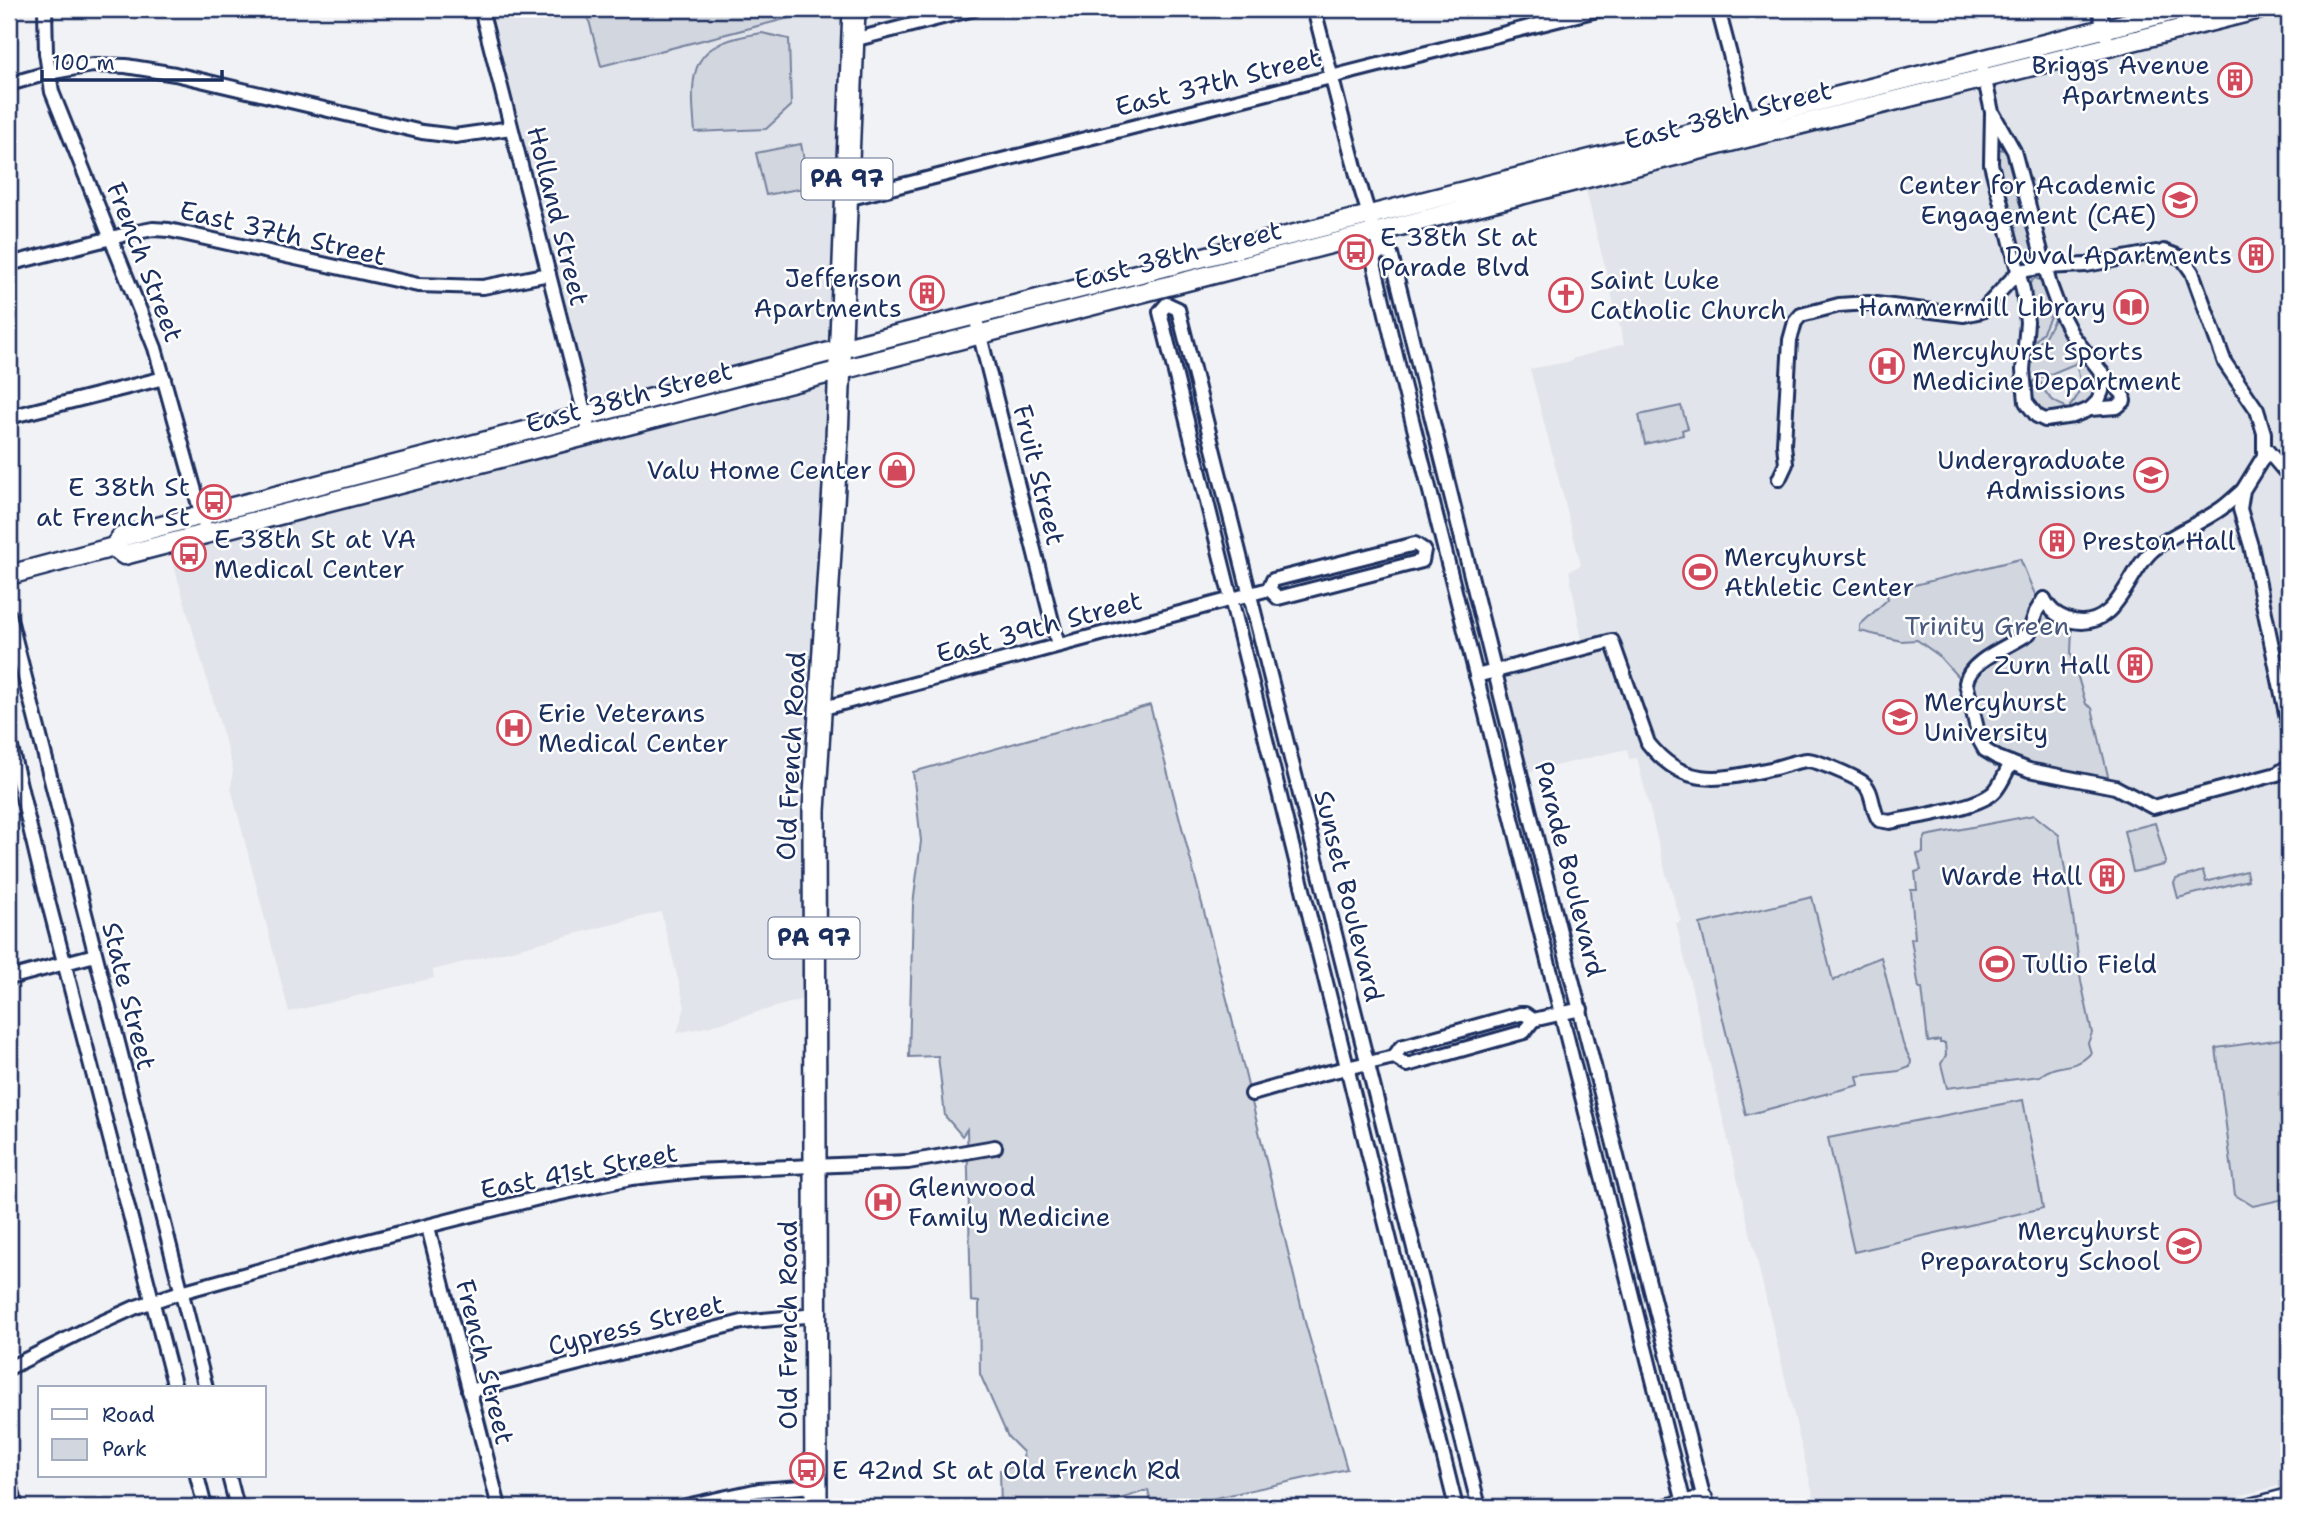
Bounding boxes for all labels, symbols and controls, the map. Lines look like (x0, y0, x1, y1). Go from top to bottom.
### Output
scale bar (42, 38, 222, 82)
street label: East 37th Street (1111, 39, 1324, 124)
place label: Briggs Avenue Apartments (2031, 47, 2210, 112)
text: 100 m (52, 49, 115, 77)
building icon: Briggs Avenue Apartments (2216, 61, 2254, 99)
street label: East 38th Street (1621, 72, 1835, 157)
street label: Holland Street (519, 122, 598, 309)
road number: PA 97 (802, 159, 892, 200)
place label: Center for Academic Engagement (CAE) (1899, 167, 2156, 232)
street label: French Street (99, 177, 192, 347)
school or university icon: Center for Academic Engagement (CAE) (2161, 181, 2199, 219)
street label: East 37th Street (177, 192, 390, 273)
street label: East 38th Street (1071, 212, 1285, 297)
place label: E 38th St at Parade Blvd (1380, 219, 1538, 284)
bus stop icon: E 38th St at Parade Blvd (1337, 233, 1375, 271)
building icon: Duval Apartments (2237, 236, 2275, 274)
place label: Duval Apartments (2005, 237, 2232, 272)
place label: Jefferson Apartments (754, 260, 902, 325)
place label: Saint Luke Catholic Church (1590, 262, 1786, 327)
building icon: Jefferson Apartments (908, 274, 946, 312)
church icon: Saint Luke Catholic Church (1547, 276, 1585, 314)
library icon: Hammermill Library (2112, 288, 2150, 326)
place label: Hammermill Library (1858, 289, 2106, 324)
place label: Mercyhurst Sports Medicine Department (1912, 333, 2181, 398)
hospital icon: Mercyhurst Sports Medicine Department (1868, 347, 1906, 385)
street label: East 38th Street (522, 352, 736, 441)
street label: Fruit Street (1005, 401, 1074, 549)
place label: Undergraduate Admissions (1937, 442, 2126, 507)
shop icon: Valu Home Center (878, 451, 916, 489)
place label: Valu Home Center (646, 452, 872, 487)
school or university icon: Undergraduate Admissions (2132, 456, 2170, 494)
place label: E 38th St at French St (36, 469, 190, 534)
bus stop icon: E 38th St at French St (195, 483, 233, 521)
place label: E 38th St at VA Medical Center (214, 521, 416, 586)
building icon: Preston Hall (2038, 522, 2076, 560)
place label: Preston Hall (2082, 523, 2236, 558)
bus stop icon: E 38th St at VA Medical Center (170, 535, 208, 573)
place label: Mercyhurst Athletic Center (1724, 539, 1914, 604)
sports icon: Mercyhurst Athletic Center (1681, 553, 1719, 591)
street label: East 39th Street (932, 582, 1146, 671)
park label: Trinity Green (1905, 608, 2069, 643)
building icon: Zurn Hall (2116, 646, 2154, 684)
place label: Zurn Hall (1994, 647, 2110, 682)
street label: Old French Road (768, 650, 813, 861)
place label: Mercyhurst University (1924, 684, 2067, 749)
place label: Erie Veterans Medical Center (538, 695, 729, 760)
school or university icon: Mercyhurst University (1881, 698, 1919, 736)
hospital icon: Erie Veterans Medical Center (495, 709, 533, 747)
street label: Parade Boulevard (1527, 757, 1614, 980)
street label: Sunset Boulevard (1306, 787, 1393, 1005)
building icon: Warde Hall (2088, 857, 2126, 895)
place label: Warde Hall (1941, 858, 2082, 893)
street label: State Street (94, 918, 165, 1074)
road number: PA 97 (768, 918, 860, 958)
sports icon: Tullio Field (1978, 945, 2016, 983)
place label: Tullio Field (2022, 946, 2157, 981)
street label: East 41st Street (477, 1134, 681, 1207)
place label: Glenwood Family Medicine (908, 1169, 1110, 1234)
hospital icon: Glenwood Family Medicine (864, 1183, 902, 1221)
place label: Mercyhurst Preparatory School (1920, 1213, 2160, 1278)
street label: Old French Road (770, 1220, 805, 1430)
school or university icon: Mercyhurst Preparatory School (2165, 1227, 2203, 1265)
street label: French Street (448, 1276, 523, 1448)
street label: Cypress Street (544, 1286, 727, 1363)
legend (38, 1386, 266, 1478)
text: Road (102, 1401, 155, 1429)
text: Park (102, 1435, 147, 1463)
bus stop icon: E 42nd St at Old French Rd (788, 1451, 826, 1489)
place label: E 42nd St at Old French Rd (832, 1452, 1181, 1487)

